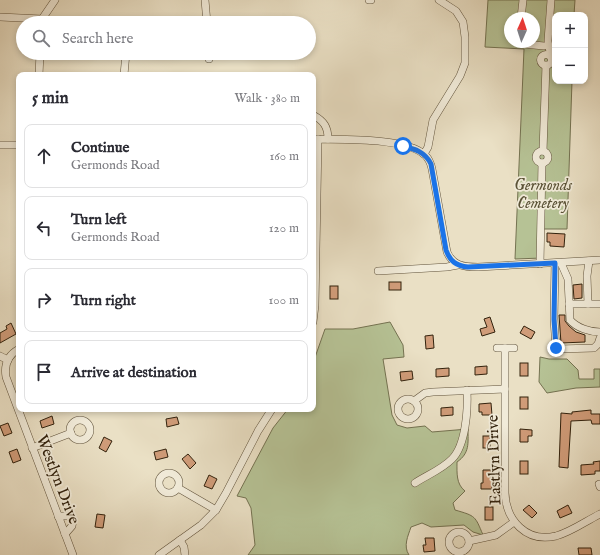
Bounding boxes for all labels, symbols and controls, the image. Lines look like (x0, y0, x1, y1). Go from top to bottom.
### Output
north arrow (504, 12, 540, 48)
map controls (552, 12, 588, 84)
button: + (552, 12, 588, 48)
search box (16, 16, 316, 60)
icon: search (30, 27, 52, 49)
text: Search here (62, 29, 133, 48)
button: − (552, 48, 588, 84)
text: 5 min (32, 88, 69, 109)
text: Walk · 380 m (235, 90, 300, 107)
route start (394, 137, 412, 155)
text: Continue (71, 138, 129, 157)
icon: ahead (33, 145, 55, 167)
text: 160 m (269, 148, 299, 165)
text: Germonds Road (71, 157, 160, 174)
park label: Germonds Cemetery (514, 176, 573, 214)
text: Turn left (71, 210, 127, 229)
icon: left (33, 217, 55, 239)
text: 120 m (269, 220, 299, 237)
text: Germonds Road (71, 229, 160, 246)
icon: right (33, 289, 55, 311)
text: Turn right (71, 291, 136, 310)
text: 100 m (269, 292, 299, 309)
route end (547, 339, 565, 357)
icon: arrive (33, 361, 55, 383)
text: Arrive at destination (71, 363, 197, 382)
street label: Eastlyn Drive (483, 414, 507, 505)
street label: Westlyn Drive (31, 432, 83, 527)

